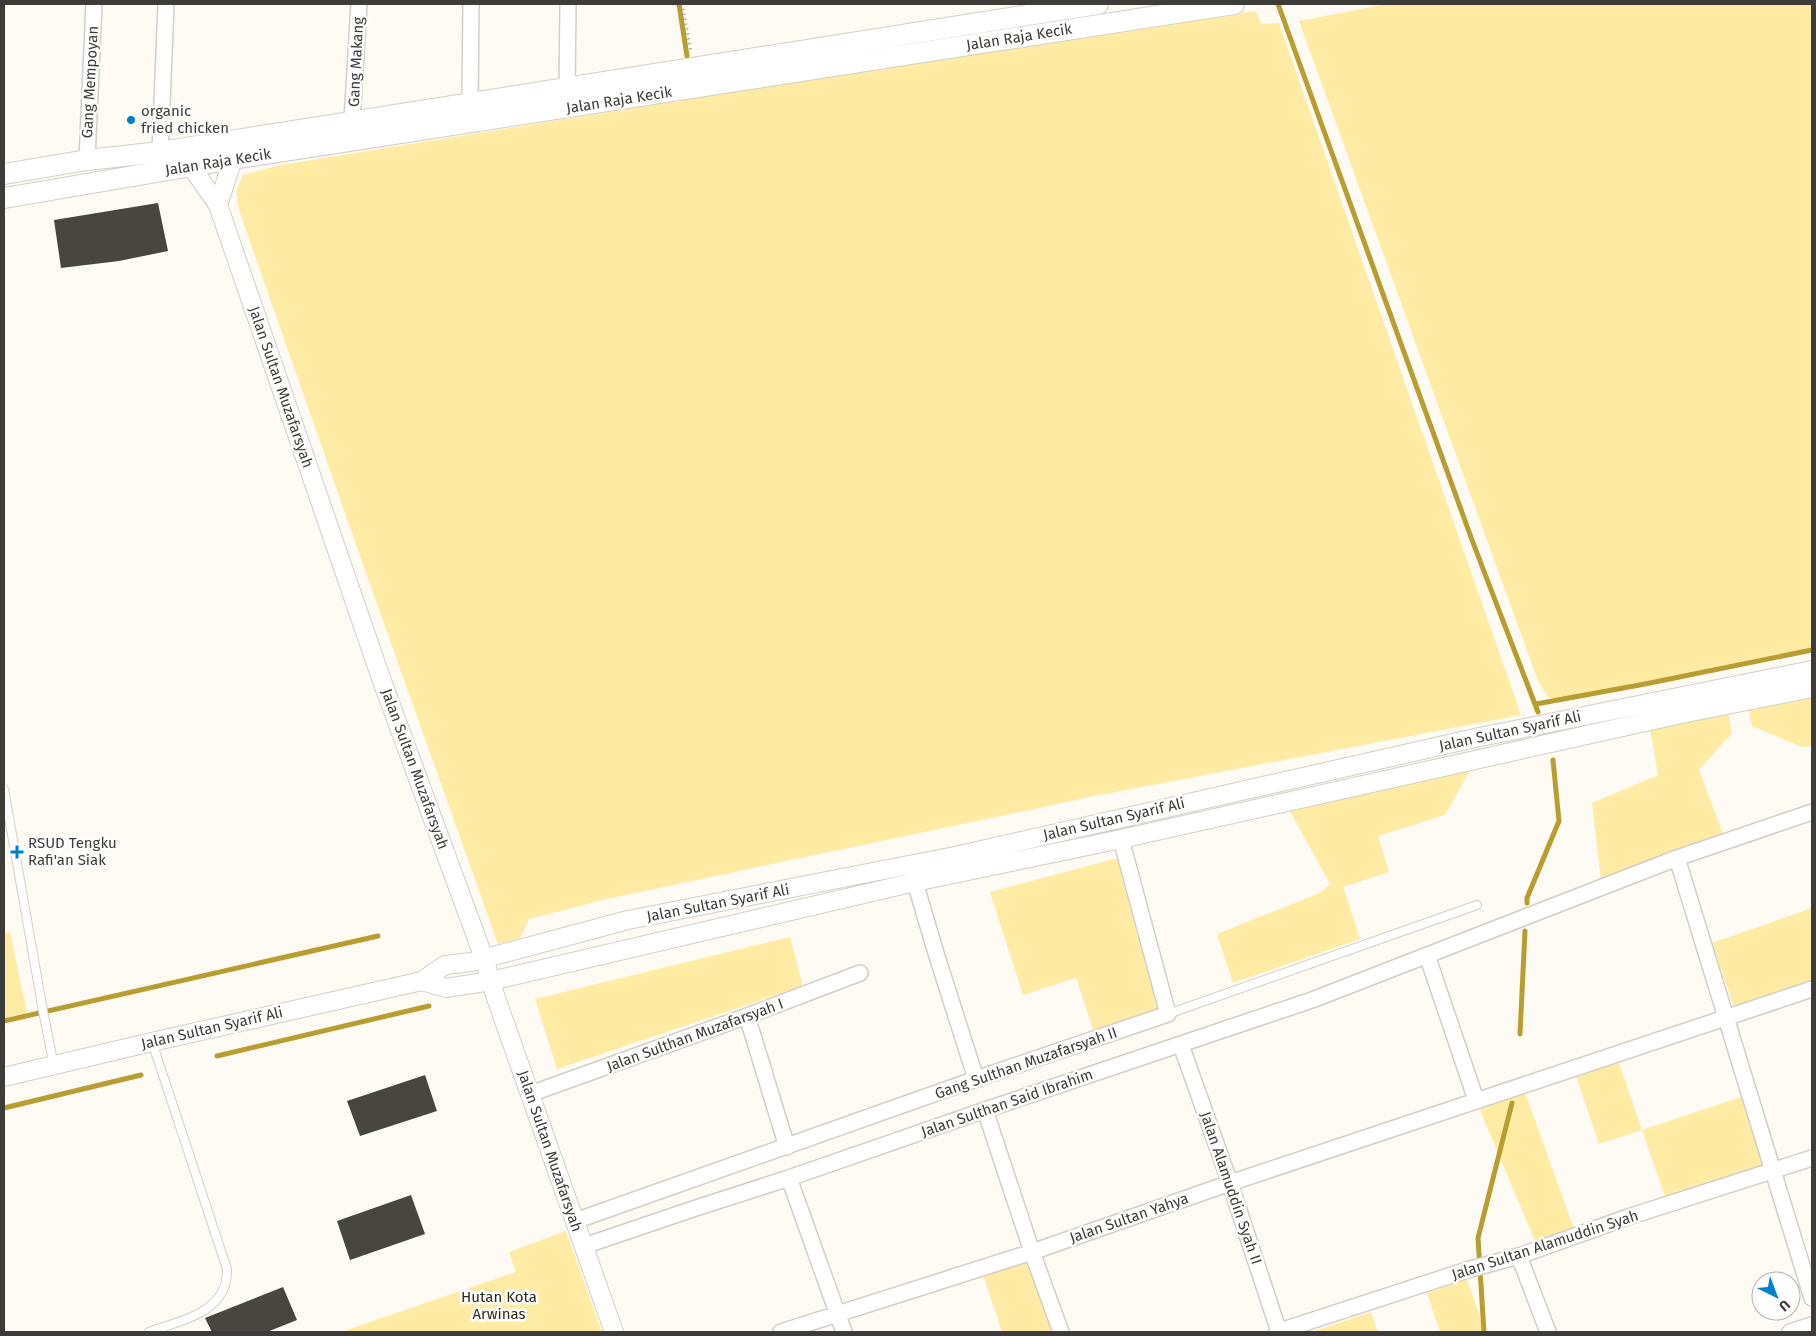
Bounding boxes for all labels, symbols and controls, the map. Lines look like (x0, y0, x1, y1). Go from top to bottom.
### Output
street label: Gang Makang (345, 16, 367, 108)
street label: Jalan Raja Kecik (965, 20, 1074, 54)
street label: Gang Mempoyan (78, 25, 102, 139)
street label: Jalan Raja Kecik (565, 83, 674, 117)
place label: organic fried chicken (141, 102, 229, 137)
marker: organic fried chicken (125, 114, 137, 126)
street label: Jalan Raja Kecik (164, 145, 273, 179)
street label: Jalan Sultan Muzafarsyah (245, 304, 317, 470)
street label: Jalan Sultan Muzafarsyah (378, 686, 452, 852)
street label: Jalan Sultan Syarif Ali (1437, 707, 1583, 755)
street label: Jalan Sultan Syarif Ali (1041, 794, 1187, 844)
place label: RSUD Tengku Rafi'an Siak (28, 834, 117, 869)
marker: RSUD Tengku Rafi'an Siak (10, 845, 24, 859)
street label: Jalan Sultan Syarif Ali (645, 880, 791, 926)
street label: Jalan Sulthan Muzafarsyah I (604, 995, 786, 1075)
street label: Jalan Sultan Syarif Ali (139, 1003, 285, 1053)
street label: Gang Sulthan Muzafarsyah II (932, 1023, 1120, 1103)
street label: Jalan Sulthan Said Ibrahim (919, 1065, 1095, 1141)
street label: Jalan Sultan Muzafarsyah (514, 1068, 586, 1234)
street label: Jalan Alamuddin Syah II (1196, 1109, 1266, 1267)
street label: Jalan Sultan Yahya (1067, 1189, 1191, 1247)
street label: Jalan Sultan Alamuddin Syah (1449, 1206, 1641, 1284)
north arrow (1751, 1271, 1801, 1321)
park label: Hutan Kota Arwinas (461, 1288, 537, 1323)
text: U (1775, 1296, 1793, 1315)

